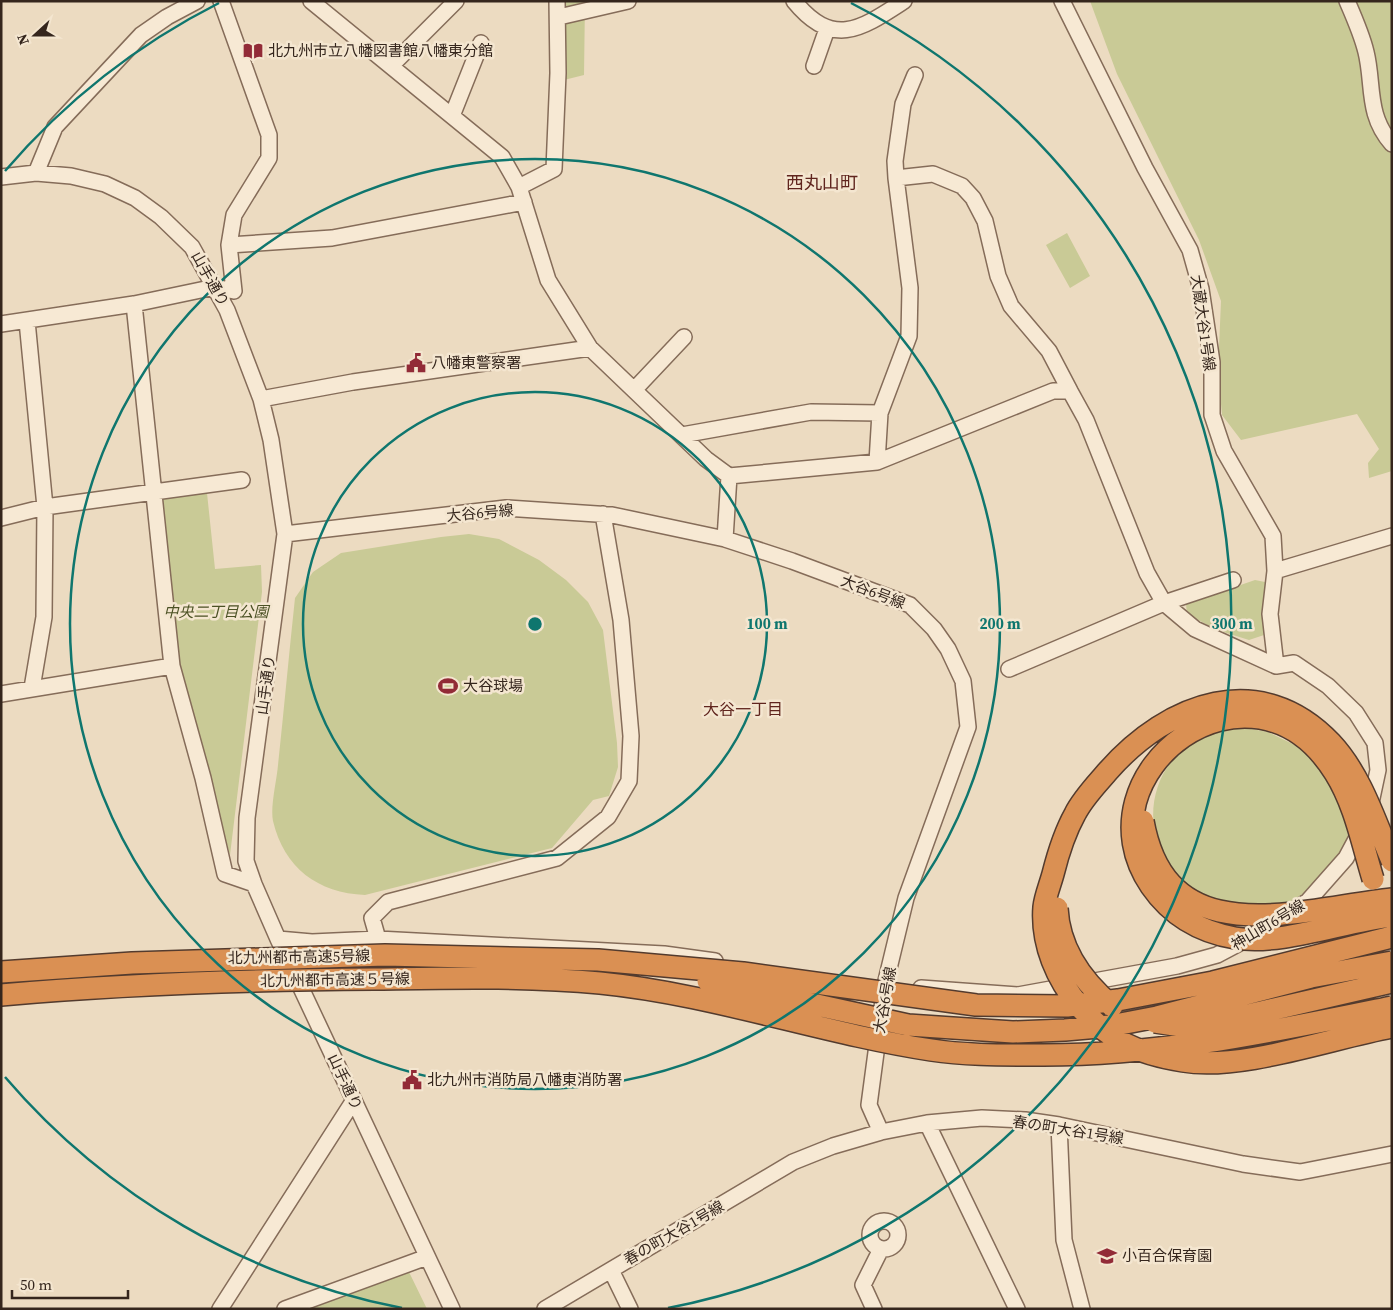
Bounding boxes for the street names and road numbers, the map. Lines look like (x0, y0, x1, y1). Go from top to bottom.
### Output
street label: 山手通り (187, 247, 234, 310)
street label: 大蔵大谷1号線 (1186, 273, 1221, 373)
street label: 大谷6号線 (445, 499, 515, 526)
street label: 大谷6号線 (838, 570, 908, 613)
street label: 山手通り (251, 654, 280, 716)
street label: 神山町6号線 (1227, 894, 1309, 955)
street label: 北九州都市高速5号線 (228, 945, 370, 968)
street label: 大谷6号線 (868, 965, 901, 1035)
street label: 北九州都市高速５号線 (260, 968, 410, 991)
street label: 山手通り (323, 1050, 368, 1113)
street label: 春の町大谷1号線 (1011, 1110, 1125, 1149)
street label: 春の町大谷1号線 (620, 1195, 728, 1270)

